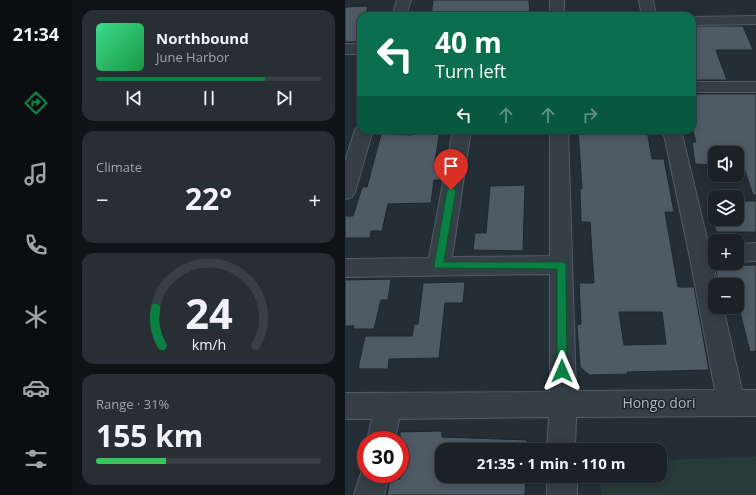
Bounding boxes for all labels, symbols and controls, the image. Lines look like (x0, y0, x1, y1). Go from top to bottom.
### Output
text: 21:34 (13, 22, 59, 46)
text: 40 m (435, 23, 502, 61)
text: Northbound (156, 28, 249, 48)
icon: left (369, 28, 421, 80)
text: June Harbor (156, 48, 229, 66)
text: Turn left (435, 59, 506, 83)
icon: previous (123, 87, 145, 109)
icon: pause (198, 87, 220, 109)
icon: next (273, 87, 295, 109)
icon: directions (22, 89, 50, 117)
icon: left (453, 104, 475, 126)
icon: ahead (495, 104, 517, 126)
icon: ahead (537, 104, 559, 126)
icon: right (579, 104, 601, 126)
map controls (708, 146, 744, 314)
button: sound (708, 146, 744, 182)
pin (434, 149, 468, 190)
icon: arrive (440, 155, 462, 177)
text: Climate (96, 158, 142, 176)
icon: music (22, 160, 50, 188)
text: 22° (185, 178, 232, 219)
text: − (96, 184, 109, 214)
text: + (308, 184, 321, 214)
button: layers (708, 190, 744, 226)
icon: phone (22, 231, 50, 259)
button: + (708, 234, 744, 270)
button: − (708, 278, 744, 314)
text: 24 (185, 285, 232, 341)
icon: climate (22, 303, 50, 331)
text: km/h (191, 335, 226, 354)
position arrow (541, 350, 583, 392)
icon: car (22, 374, 50, 402)
street label: Hongo dori (622, 393, 696, 412)
text: Range · 31% (96, 395, 169, 413)
text: 155 km (96, 415, 203, 456)
speed limit sign: 30 (357, 431, 409, 483)
icon: filters (22, 445, 50, 473)
text: 21:35 · 1 min · 110 m (477, 453, 625, 473)

